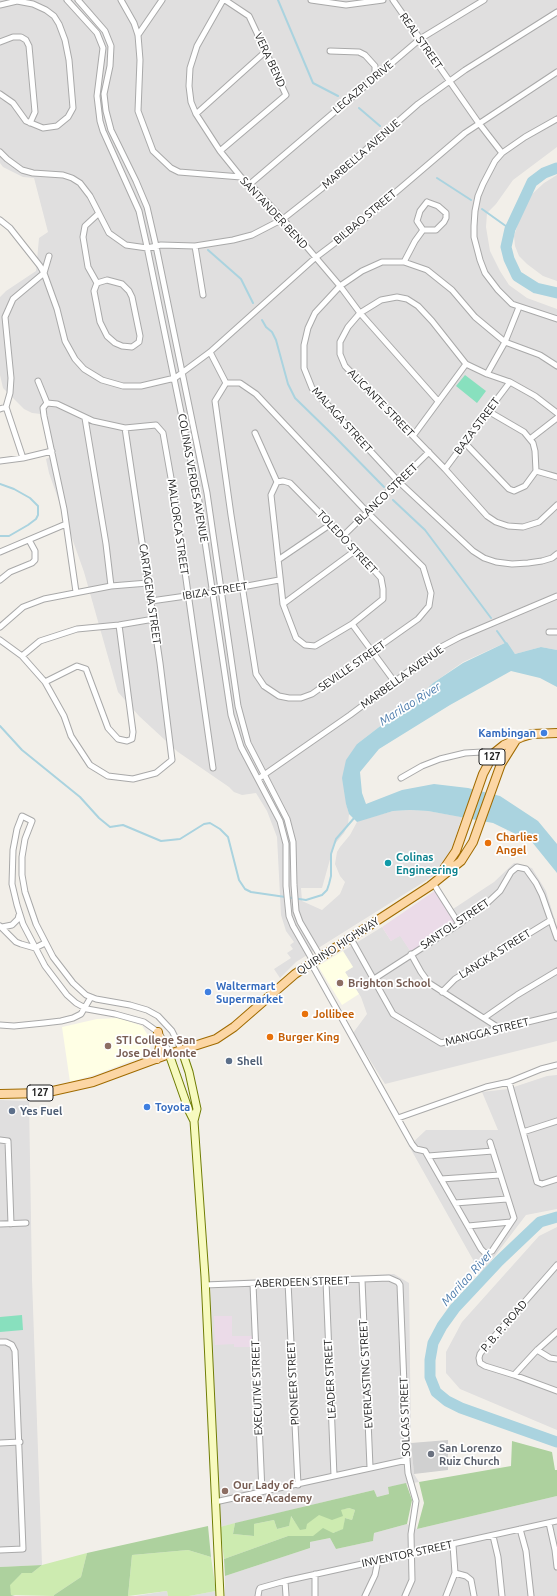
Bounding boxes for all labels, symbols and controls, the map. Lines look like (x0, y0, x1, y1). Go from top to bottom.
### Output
street label: REAL STREET (397, 10, 445, 72)
street label: VERA BEND (252, 31, 288, 89)
street label: LEGAZPI DRIVE (330, 58, 396, 116)
street label: MARBELLA AVENUE (319, 116, 403, 192)
street label: SANTANDER BEND (237, 174, 311, 252)
street label: BILBAO STREET (331, 187, 399, 247)
street label: ALICANTE STREET (345, 366, 417, 440)
street label: MALAGA STREET (309, 384, 375, 456)
street label: BAZA STREET (451, 395, 503, 457)
street label: COLINAS VERDES AVENUE (175, 413, 211, 543)
street label: BLANCO STREET (352, 461, 420, 527)
street label: MALLORCA STREET (165, 478, 191, 576)
street label: TOLEDO STREET (314, 507, 380, 577)
street label: CARTAGENA STREET (136, 543, 164, 645)
street label: IBIZA STREET (181, 579, 249, 603)
street label: SEVILLE STREET (316, 638, 388, 694)
street label: MARBELLA AVENUE (358, 643, 446, 711)
water label: Marilao River (377, 679, 443, 729)
place label: Kambingan (478, 726, 536, 740)
marker: Kambingan (539, 728, 549, 738)
road number: 127 (479, 749, 505, 765)
place label: Charlies Angel (496, 830, 538, 856)
marker: Charlies Angel (483, 838, 493, 848)
place label: Colinas Engineering (396, 850, 458, 876)
marker: Colinas Engineering (383, 858, 393, 868)
street label: SANTOL STREET (418, 896, 492, 952)
street label: QUIRINO HIGHWAY (294, 914, 382, 978)
street label: LANGKA STREET (457, 927, 533, 981)
place label: Brighton School (348, 976, 431, 990)
marker: Brighton School (335, 978, 345, 988)
place label: Waltermart Supermarket (216, 979, 283, 1005)
marker: Waltermart Supermarket (203, 987, 213, 997)
place label: Jollibee (313, 1007, 354, 1021)
marker: Jollibee (300, 1009, 310, 1019)
street label: MANGGA STREET (444, 1015, 530, 1049)
place label: Burger King (278, 1030, 340, 1044)
marker: Burger King (265, 1032, 275, 1042)
place label: STI College San Jose Del Monte (116, 1033, 197, 1059)
marker: STI College San Jose Del Monte (103, 1041, 113, 1051)
place label: Shell (237, 1054, 263, 1068)
marker: Shell (224, 1056, 234, 1066)
road number: 127 (27, 1085, 53, 1101)
place label: Toyota (155, 1100, 190, 1114)
marker: Toyota (142, 1102, 152, 1112)
place label: Yes Fuel (20, 1104, 62, 1118)
marker: Yes Fuel (7, 1106, 17, 1116)
water label: Marilao River (438, 1247, 496, 1309)
street label: ABERDEEN STREET (254, 1274, 350, 1290)
street label: P. B. P. ROAD (478, 1297, 530, 1355)
street label: EVERLASTING STREET (357, 1319, 375, 1429)
street label: LEADER STREET (321, 1339, 339, 1419)
street label: EXECUTIVE STREET (249, 1340, 265, 1436)
street label: PIONEER STREET (284, 1340, 302, 1426)
street label: SOLCAS STREET (397, 1377, 413, 1457)
place label: San Lorenzo Ruiz Church (439, 1441, 502, 1467)
marker: San Lorenzo Ruiz Church (426, 1449, 436, 1459)
place label: Our Lady of Grace Academy (233, 1478, 312, 1504)
marker: Our Lady of Grace Academy (220, 1486, 230, 1496)
street label: INVENTOR STREET (360, 1538, 454, 1570)

